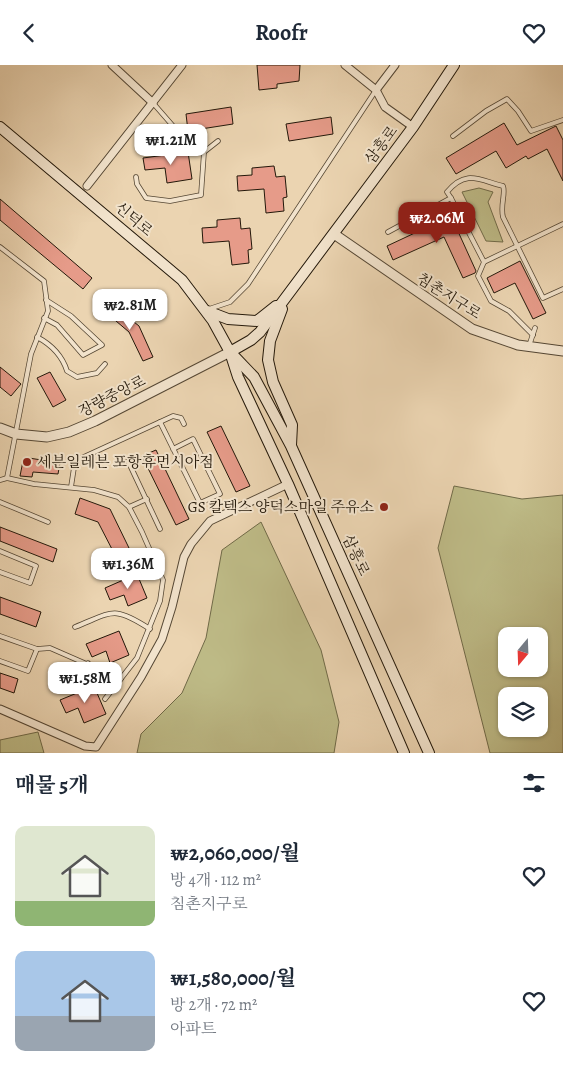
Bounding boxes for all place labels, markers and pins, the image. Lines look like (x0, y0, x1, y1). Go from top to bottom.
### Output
pin: ₩1.21M (130, 123, 212, 166)
pin: ₩2.06M (396, 201, 478, 244)
pin: ₩2.81M (89, 289, 171, 331)
place label: 세븐일레븐 포항휴먼시아점 (37, 452, 214, 472)
marker: 세븐일레븐 포항휴먼시아점 (21, 456, 33, 468)
place label: GS 칼텍스 양덕스마일 주유소 (188, 497, 375, 517)
marker: GS 칼텍스 양덕스마일 주유소 (378, 501, 390, 513)
pin: ₩1.36M (87, 547, 169, 590)
pin: ₩1.58M (44, 661, 126, 704)

